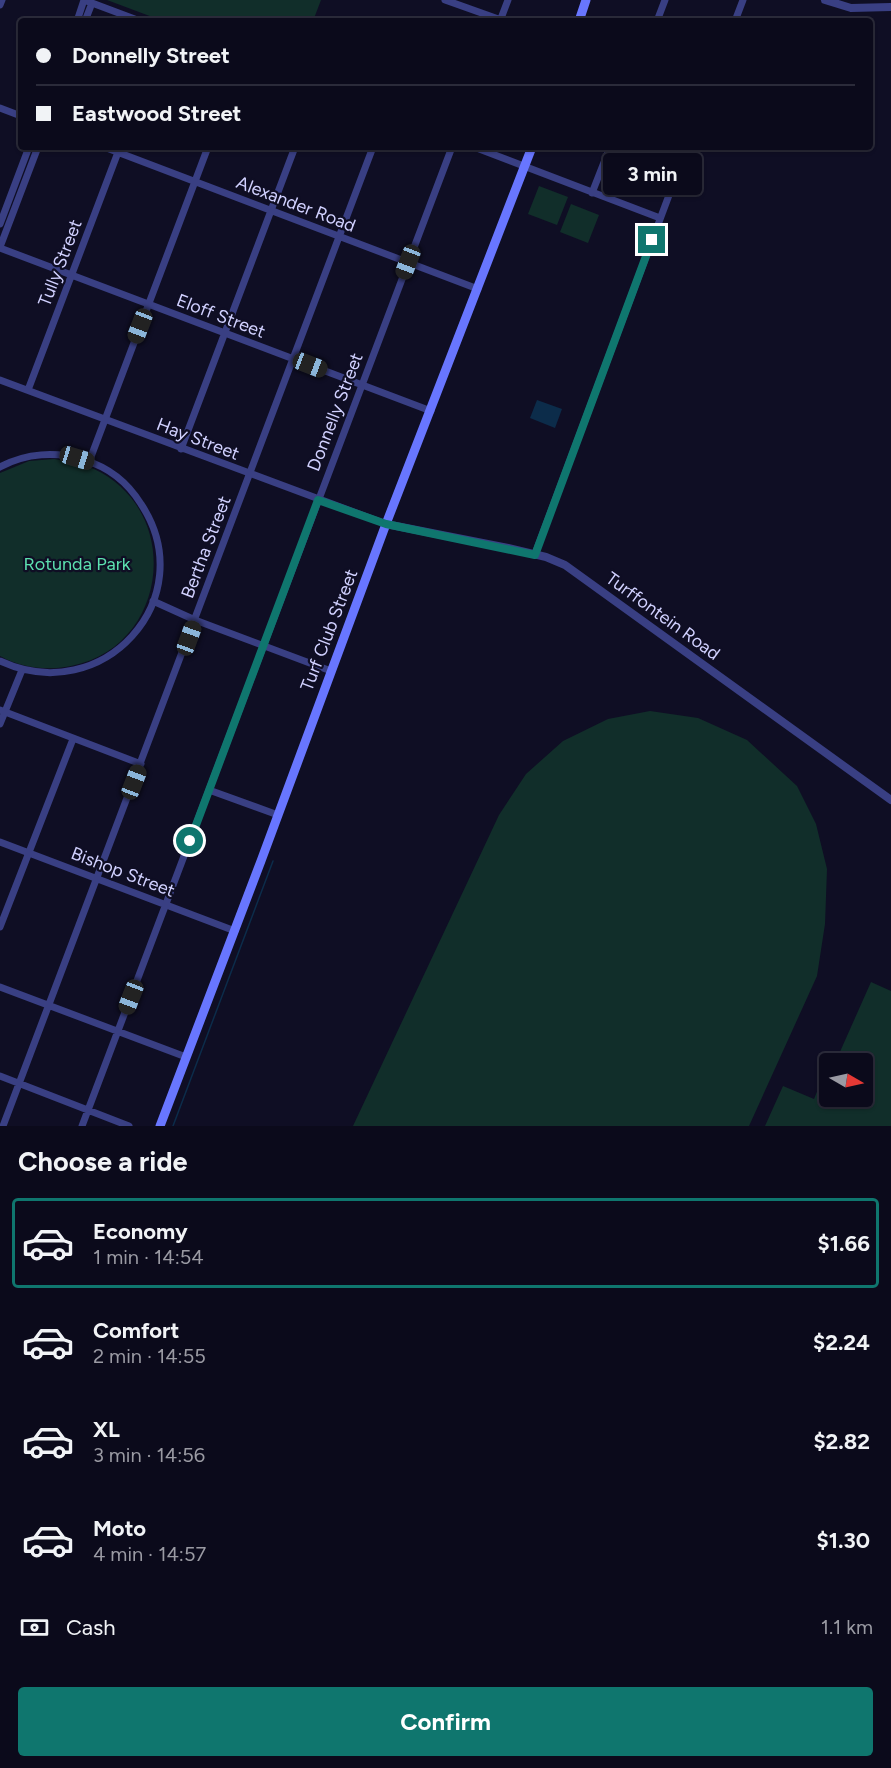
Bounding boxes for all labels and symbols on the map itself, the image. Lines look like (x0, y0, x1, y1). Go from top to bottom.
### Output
callout: 3 min (602, 153, 702, 195)
street label: Alexander Road (233, 171, 359, 237)
street label: Tully Street (33, 216, 87, 310)
route end (638, 226, 665, 253)
car (393, 242, 423, 282)
street label: Eloff Street (174, 289, 269, 343)
car (125, 306, 155, 346)
car (290, 350, 330, 380)
street label: Donnelly Street (302, 350, 368, 474)
street label: Hay Street (153, 413, 243, 465)
car (57, 444, 97, 472)
street label: Bertha Street (176, 493, 236, 601)
park label: Rotunda Park (23, 553, 131, 575)
street label: Turf Club Street (296, 566, 362, 694)
street label: Turffontein Road (602, 567, 724, 665)
car (174, 618, 204, 658)
car (119, 762, 149, 802)
route start (176, 827, 203, 854)
street label: Bishop Street (68, 842, 178, 902)
car (116, 977, 146, 1017)
north arrow (819, 1053, 873, 1107)

